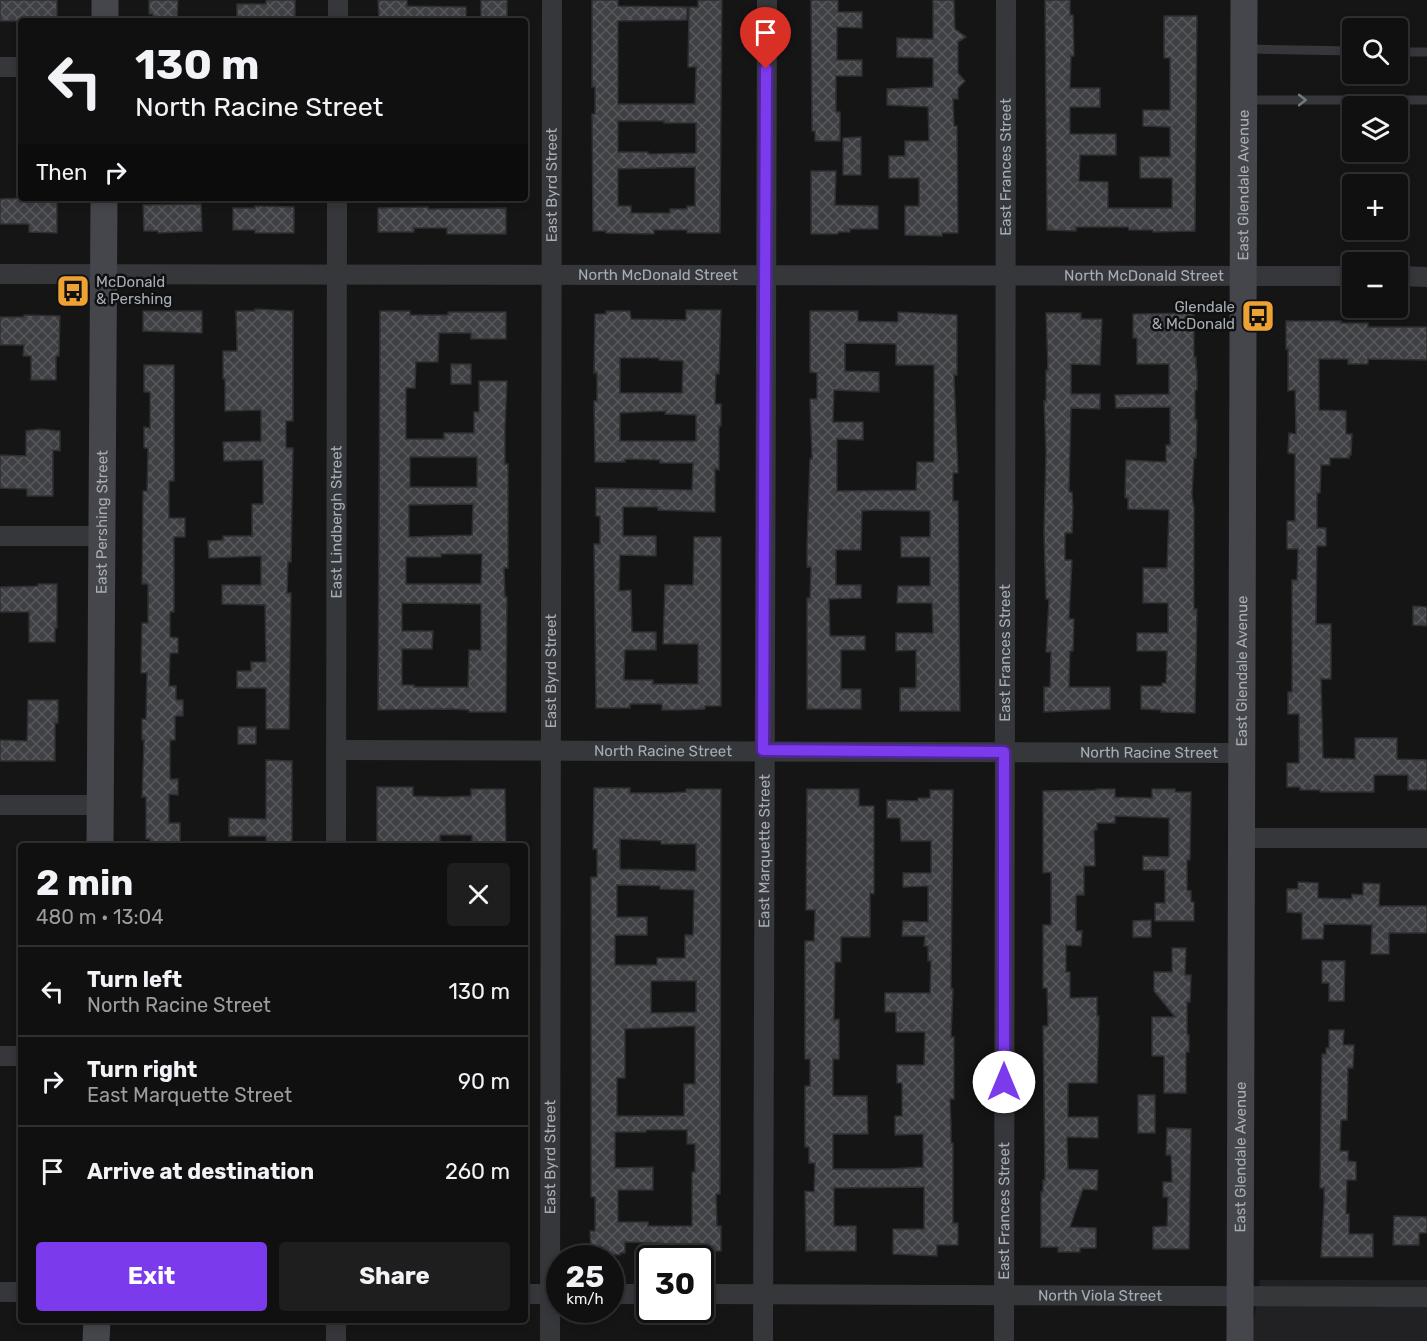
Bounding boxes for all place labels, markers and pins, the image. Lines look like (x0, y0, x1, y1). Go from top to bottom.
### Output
pin (740, 7, 791, 69)
bus stop icon: McDonald & Pershing (55, 273, 91, 309)
place label: McDonald & Pershing (96, 273, 172, 308)
place label: Glendale & McDonald (1152, 298, 1235, 333)
bus stop icon: Glendale & McDonald (1240, 298, 1276, 334)

